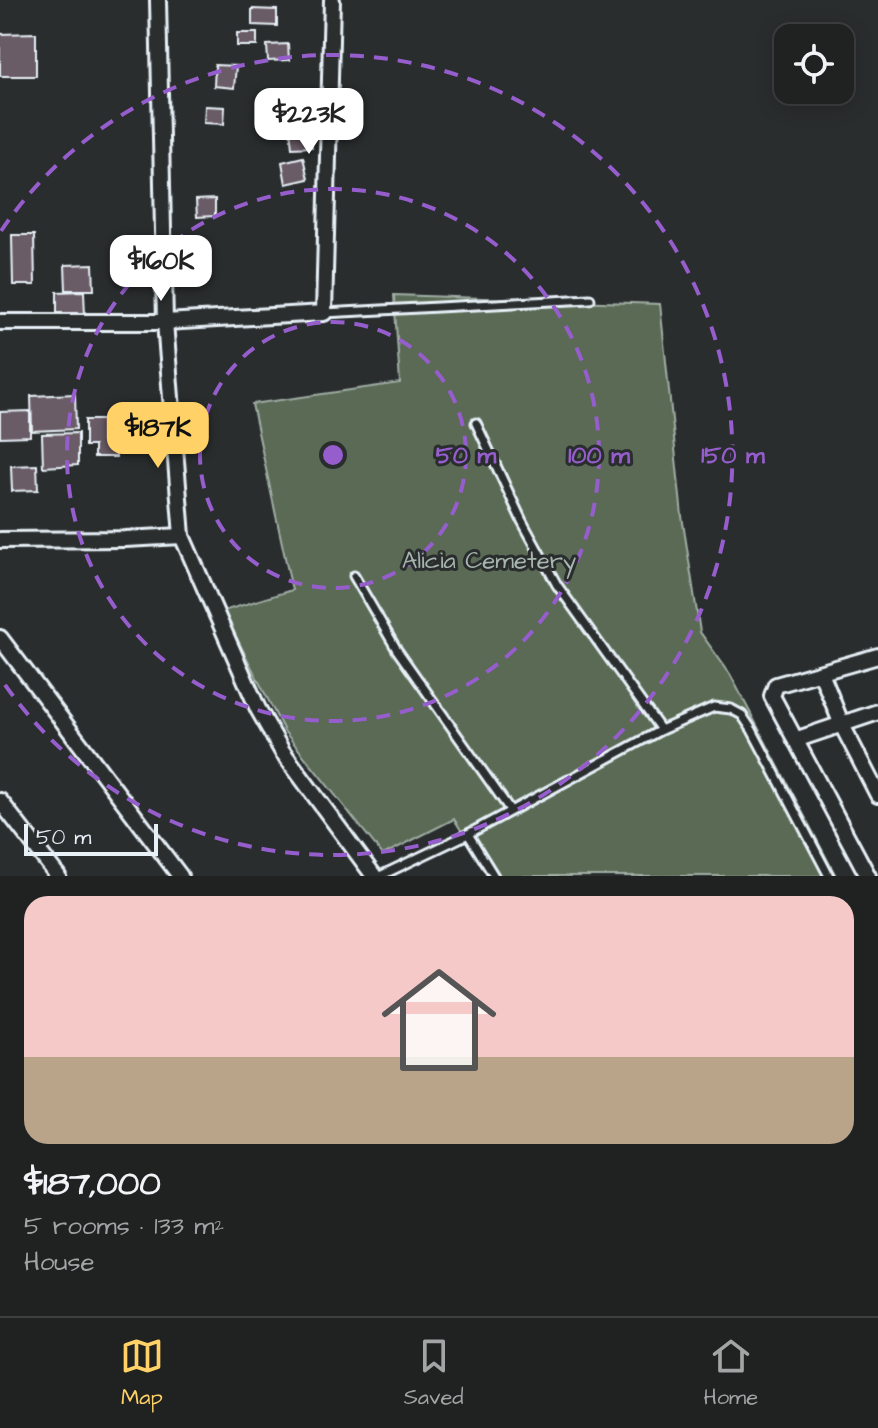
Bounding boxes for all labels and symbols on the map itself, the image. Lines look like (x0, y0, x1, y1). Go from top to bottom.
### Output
pin: $223K (253, 88, 365, 156)
pin: $160K (105, 235, 217, 303)
pin: $187K (102, 402, 214, 470)
text: 50 m (436, 439, 497, 473)
text: 100 m (568, 439, 630, 473)
text: 150 m (701, 439, 765, 473)
centre of rings (319, 441, 347, 469)
park label: Alicia Cemetery (402, 544, 576, 579)
scale bar (24, 820, 158, 856)

